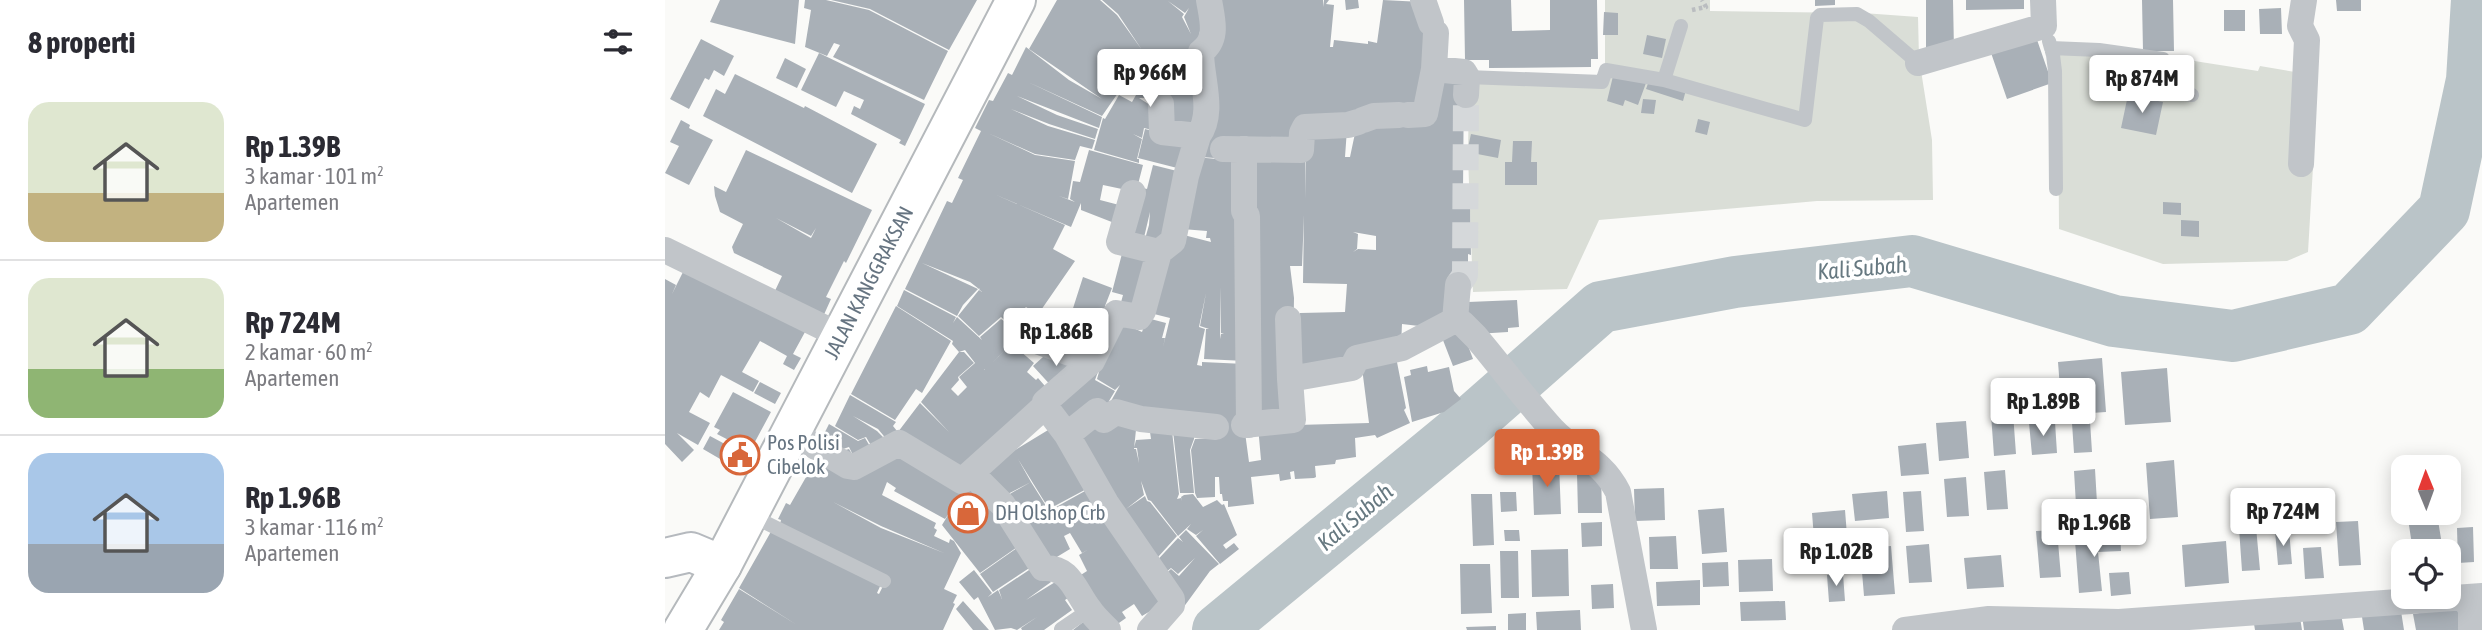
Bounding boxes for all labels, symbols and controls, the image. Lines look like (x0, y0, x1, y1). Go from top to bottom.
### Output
icon: filters (599, 23, 637, 61)
text: 8 properti (28, 25, 135, 59)
pin: Rp 966M (1085, 50, 1215, 109)
pin: Rp 874M (2077, 55, 2207, 115)
text: Rp 966M (1113, 59, 1187, 85)
text: Rp 874M (2105, 65, 2179, 91)
text: Rp 1.39B (245, 129, 340, 163)
icon: home (84, 130, 168, 214)
text: 3 kamar · 101 m² (245, 163, 384, 189)
text: Apartemen (245, 189, 339, 215)
street label: JALAN KANGGRAKSAN (818, 202, 918, 363)
water label: Kali Subah (1816, 251, 1908, 285)
text: Rp 724M (245, 305, 341, 339)
icon: home (84, 306, 168, 390)
pin: Rp 1.86B (984, 308, 1128, 368)
text: Rp 1.86B (1020, 318, 1092, 344)
text: 2 kamar · 60 m² (245, 339, 373, 365)
text: Apartemen (245, 365, 339, 391)
pin: Rp 1.89B (1971, 378, 2115, 438)
text: Rp 1.89B (2007, 388, 2079, 414)
place label: Pos Polisi Cibelok (767, 430, 840, 478)
pin: Rp 1.39B (1475, 430, 1619, 489)
public building icon: Pos Polisi Cibelok (719, 434, 761, 476)
text: Rp 1.39B (1511, 439, 1583, 465)
north arrow (2391, 455, 2461, 525)
map controls (2391, 455, 2461, 609)
water label: Kali Subah (1312, 478, 1398, 556)
text: Rp 1.96B (245, 480, 340, 514)
icon: home (84, 481, 168, 565)
pin: Rp 724M (2218, 489, 2348, 548)
shop icon: DH Olshop Crb (947, 492, 989, 534)
text: Rp 724M (2246, 498, 2320, 524)
place label: DH Olshop Crb (995, 500, 1106, 524)
pin: Rp 1.96B (2022, 500, 2166, 559)
text: Rp 1.96B (2058, 509, 2130, 535)
text: 3 kamar · 116 m² (245, 514, 384, 540)
pin: Rp 1.02B (1764, 528, 1908, 588)
text: Rp 1.02B (1800, 538, 1872, 564)
button: locate (2391, 539, 2461, 609)
text: Apartemen (245, 540, 339, 566)

